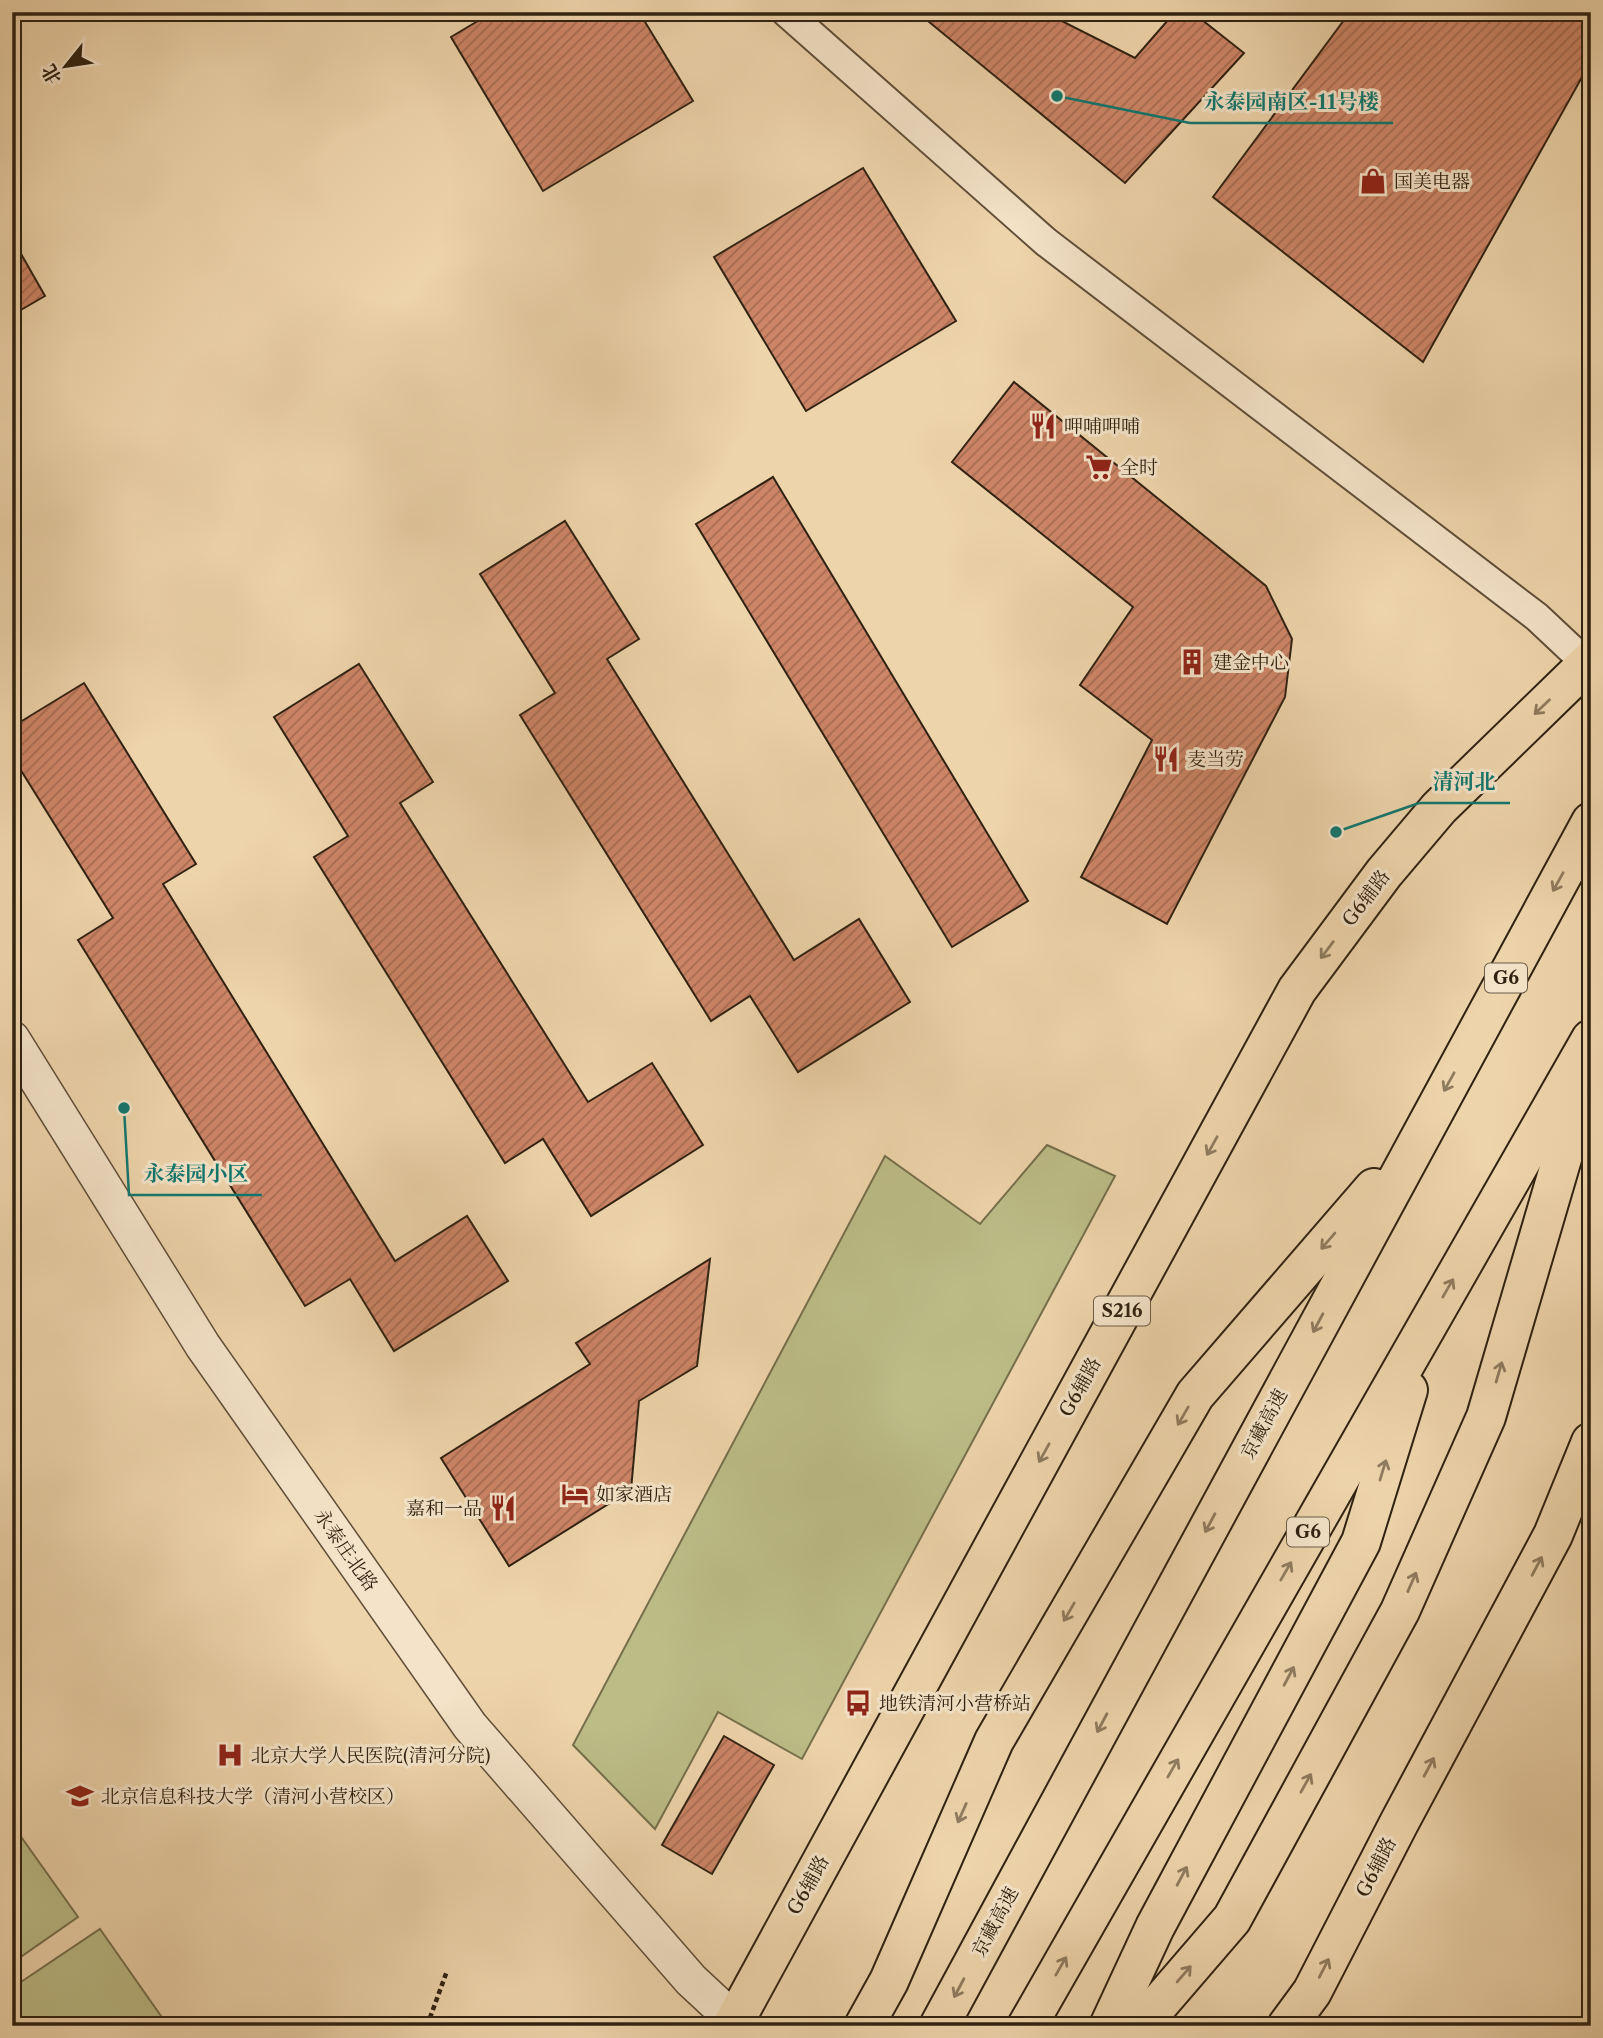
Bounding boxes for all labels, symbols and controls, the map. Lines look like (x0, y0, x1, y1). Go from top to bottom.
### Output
north arrow (32, 32, 102, 102)
text: 北 (37, 60, 66, 88)
callout: 永泰园南区-11号楼 (1190, 81, 1393, 123)
text: 永泰园南区-11号楼 (1204, 89, 1378, 114)
shop icon: 国美电器 (1358, 166, 1388, 196)
place label: 国美电器 (1394, 170, 1470, 193)
restaurant icon: 呷哺呷哺 (1028, 411, 1058, 441)
place label: 呷哺呷哺 (1064, 415, 1140, 438)
supermarket icon: 全时 (1084, 452, 1114, 482)
place label: 全时 (1120, 456, 1158, 479)
building icon: 建金中心 (1177, 647, 1207, 677)
place label: 建金中心 (1213, 651, 1289, 674)
one-way arrow (1534, 699, 1551, 716)
restaurant icon: 麦当劳 (1151, 744, 1181, 774)
place label: 麦当劳 (1187, 748, 1244, 771)
callout: 清河北 (1419, 761, 1510, 803)
text: 清河北 (1433, 769, 1496, 794)
street label: G6辅路 (1337, 865, 1395, 931)
one-way arrow (1551, 871, 1564, 892)
one-way arrow (1319, 941, 1334, 959)
road number: G6 (1485, 964, 1527, 993)
one-way arrow (1442, 1071, 1456, 1091)
one-way arrow (1205, 1136, 1219, 1156)
callout: 永泰园小区 (129, 1153, 262, 1195)
text: 永泰园小区 (144, 1161, 249, 1186)
one-way arrow (1320, 1232, 1336, 1250)
one-way arrow (1441, 1279, 1455, 1299)
road number: S216 (1094, 1296, 1150, 1326)
one-way arrow (1311, 1312, 1325, 1333)
street label: G6辅路 (1054, 1353, 1106, 1421)
one-way arrow (1493, 1361, 1506, 1383)
street label: 京藏高速 (1236, 1385, 1292, 1463)
one-way arrow (1176, 1405, 1190, 1425)
one-way arrow (1037, 1443, 1051, 1463)
one-way arrow (1378, 1459, 1390, 1481)
hotel icon: 如家酒店 (560, 1479, 590, 1509)
place label: 如家酒店 (596, 1483, 672, 1506)
restaurant icon: 嘉和一品 (488, 1493, 518, 1523)
place label: 嘉和一品 (406, 1497, 482, 1520)
street label: 永泰庄北路 (309, 1504, 383, 1596)
one-way arrow (1203, 1512, 1216, 1533)
road number: G6 (1287, 1518, 1329, 1546)
one-way arrow (1530, 1557, 1544, 1577)
one-way arrow (1279, 1561, 1293, 1581)
one-way arrow (1406, 1572, 1419, 1593)
one-way arrow (1061, 1602, 1075, 1622)
one-way arrow (1283, 1666, 1297, 1687)
bus stop icon: 地铁清河小营桥站 (843, 1688, 873, 1718)
place label: 地铁清河小营桥站 (879, 1692, 1031, 1715)
one-way arrow (1095, 1713, 1109, 1733)
hospital icon: 北京大学人民医院(清河分院) (215, 1740, 245, 1770)
place label: 北京大学人民医院(清河分院) (251, 1744, 491, 1767)
one-way arrow (1423, 1757, 1436, 1778)
one-way arrow (1166, 1759, 1180, 1779)
one-way arrow (1300, 1773, 1313, 1794)
school or university icon: 北京信息科技大学（清河小营校区） (65, 1781, 95, 1811)
place label: 北京信息科技大学（清河小营校区） (101, 1785, 405, 1808)
one-way arrow (955, 1802, 968, 1823)
street label: G6辅路 (1351, 1833, 1401, 1901)
street label: G6辅路 (782, 1851, 834, 1919)
one-way arrow (1175, 1867, 1189, 1887)
street label: 京藏高速 (967, 1883, 1023, 1961)
one-way arrow (1054, 1957, 1068, 1977)
one-way arrow (1317, 1959, 1331, 1979)
one-way arrow (1176, 1965, 1192, 1983)
one-way arrow (952, 1977, 965, 1998)

